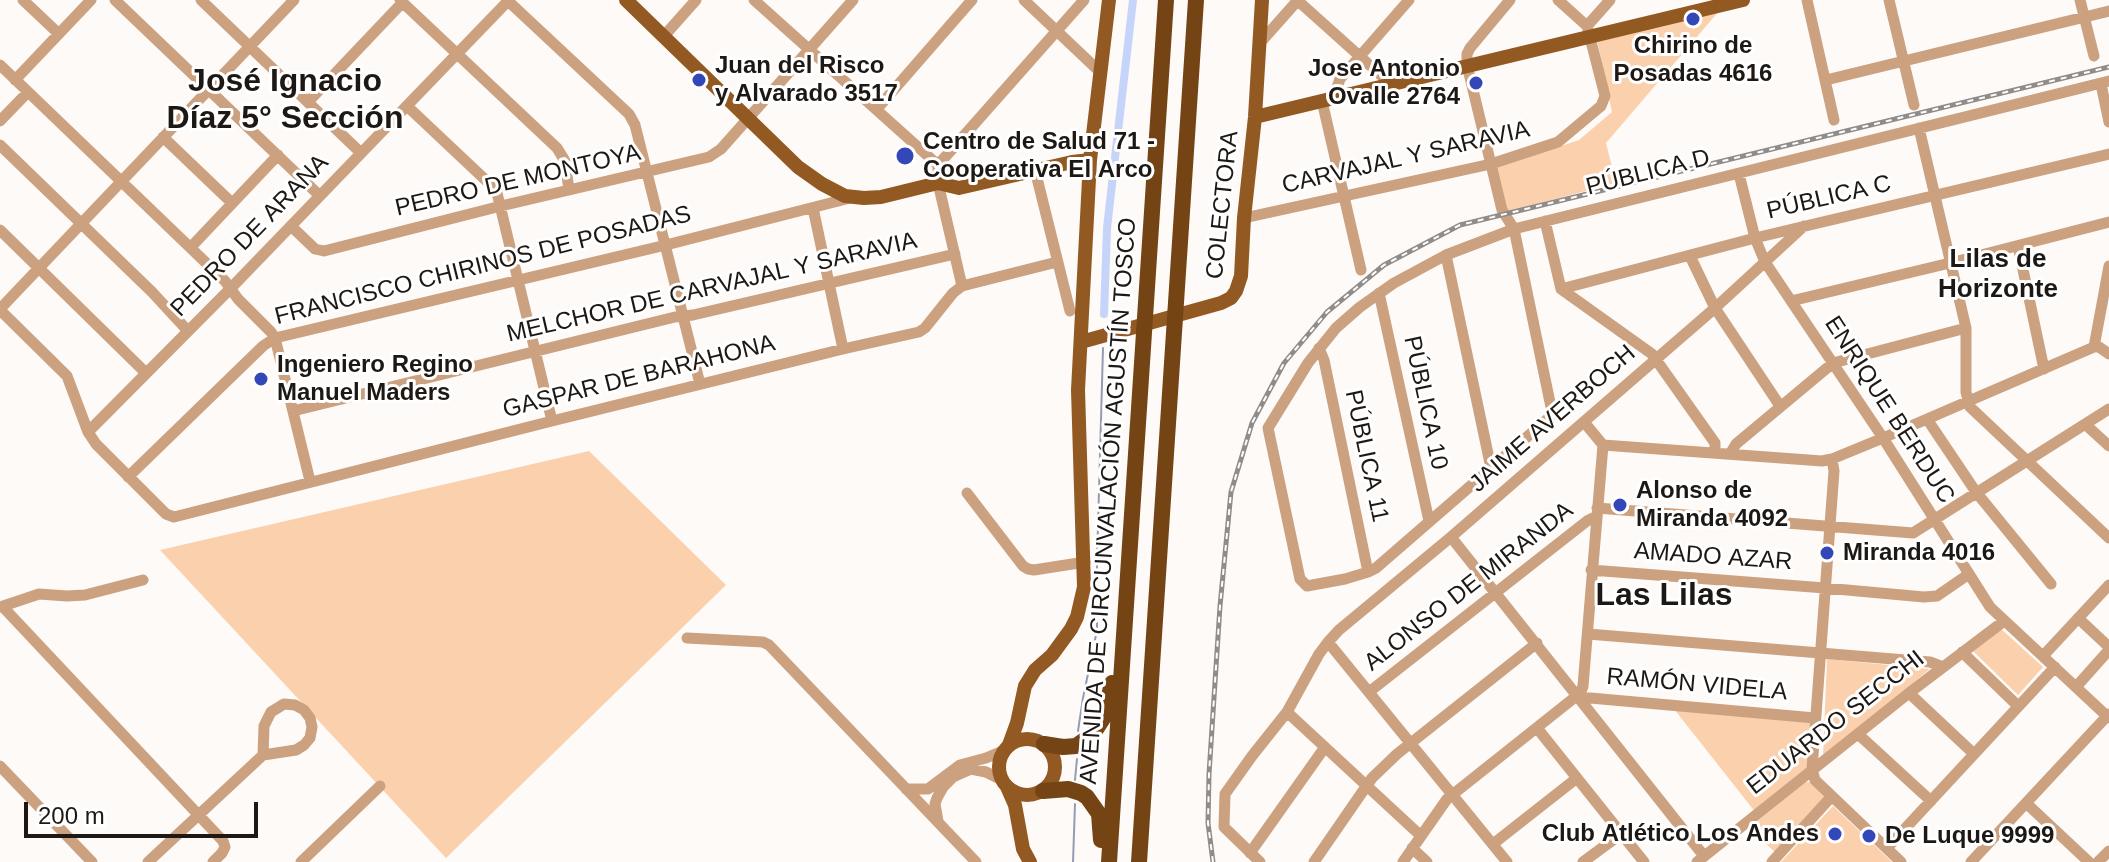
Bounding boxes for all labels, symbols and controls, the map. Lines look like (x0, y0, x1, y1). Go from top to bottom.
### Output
marker: Chirino de Posadas 4616 (1684, 10, 1702, 28)
place label: Chirino de Posadas 4616 (1614, 32, 1772, 88)
place label: Juan del Risco y Alvarado 3517 (715, 52, 898, 108)
place label: Jose Antonio Ovalle 2764 (1308, 55, 1460, 111)
district label: José Ignacio Díaz 5° Sección (167, 63, 403, 138)
marker: Juan del Risco y Alvarado 3517 (690, 71, 708, 89)
marker: Jose Antonio Ovalle 2764 (1467, 74, 1485, 92)
street label: CARVAJAL Y SARAVIA (1279, 115, 1533, 201)
place label: Centro de Salud 71 - Cooperativa El Arco (923, 128, 1155, 184)
street label: COLECTORA (1201, 129, 1245, 281)
street label: PEDRO DE MONTOYA (392, 139, 644, 223)
street label: PÚBLICA D (1583, 144, 1713, 202)
marker: Centro de Salud 71 - Cooperativa El Arco (894, 145, 916, 167)
street label: PEDRO DE ARANA (165, 149, 335, 323)
street label: PÚBLICA C (1764, 170, 1894, 226)
street label: FRANCISCO CHIRINOS DE POSADAS (272, 200, 694, 332)
street label: AVENIDA DE CIRCUNVALACIÓN AGUSTÍN TOSCO (1075, 217, 1143, 785)
street label: MELCHOR DE CARVAJAL Y SARAVIA (504, 227, 920, 349)
district label: Lilas de Horizonte (1938, 244, 2058, 306)
street label: ENRIQUE BERDUC (1818, 311, 1960, 509)
street label: GASPAR DE BARAHONA (500, 329, 778, 425)
street label: PÚBLICA 10 (1397, 333, 1453, 473)
street label: JAIME AVERBOCH (1464, 339, 1642, 499)
place label: Ingeniero Regino Manuel Maders (277, 351, 473, 407)
marker: Ingeniero Regino Manuel Maders (252, 370, 270, 388)
street label: PÚBLICA 11 (1338, 387, 1394, 525)
place label: Alonso de Miranda 4092 (1636, 477, 1788, 533)
street label: ALONSO DE MIRANDA (1359, 496, 1579, 678)
marker: Alonso de Miranda 4092 (1611, 496, 1629, 514)
street label: AMADO AZAR (1633, 537, 1793, 577)
place label: Miranda 4016 (1843, 539, 1995, 567)
marker: Miranda 4016 (1818, 544, 1836, 562)
district label: Las Lilas (1596, 577, 1732, 615)
street label: EDUARDO SECCHI (1741, 645, 1931, 801)
street label: RAMÓN VIDELA (1605, 663, 1789, 707)
scale bar (28, 786, 262, 836)
text: 200 m (38, 802, 105, 829)
place label: Club Atlético Los Andes (1542, 820, 1819, 848)
place label: De Luque 9999 (1885, 822, 2054, 850)
marker: Club Atlético Los Andes (1826, 825, 1844, 843)
marker: De Luque 9999 (1860, 827, 1878, 845)

